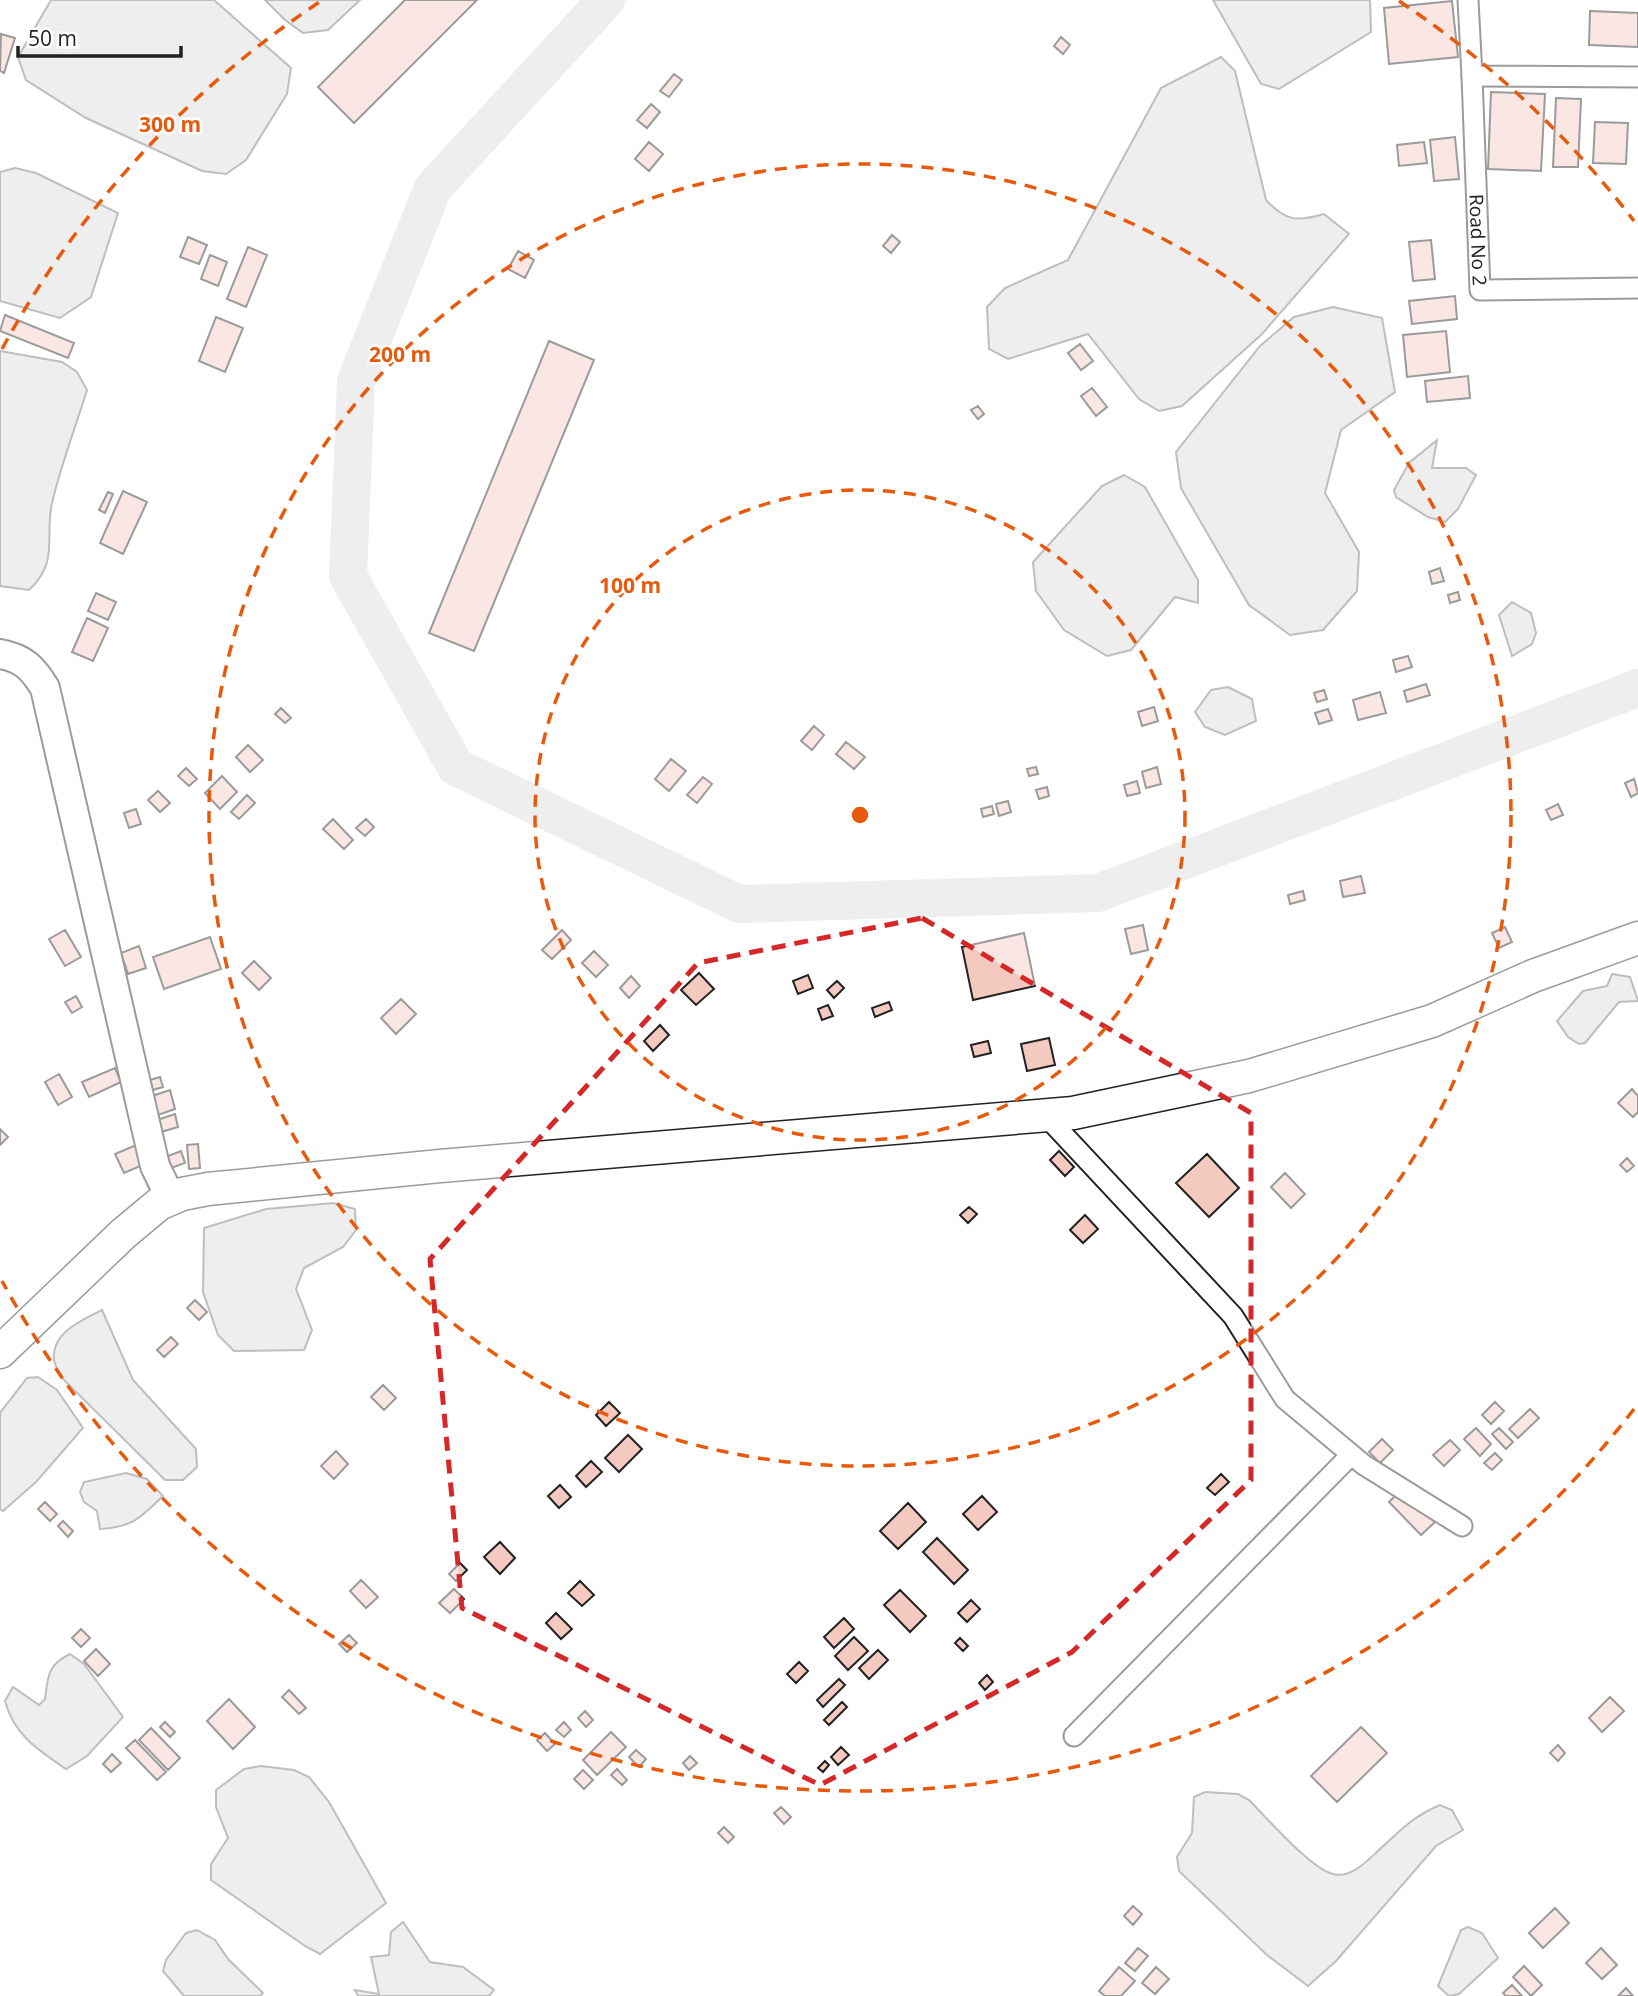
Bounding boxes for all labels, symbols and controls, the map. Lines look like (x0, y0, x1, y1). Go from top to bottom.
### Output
scale bar (18, 14, 180, 58)
text: 50 m (28, 24, 77, 52)
text: 300 m (139, 110, 201, 138)
street label: Road No 2 (1463, 194, 1493, 286)
text: 200 m (369, 340, 431, 368)
text: 100 m (599, 571, 661, 599)
centre of rings (848, 803, 872, 827)

